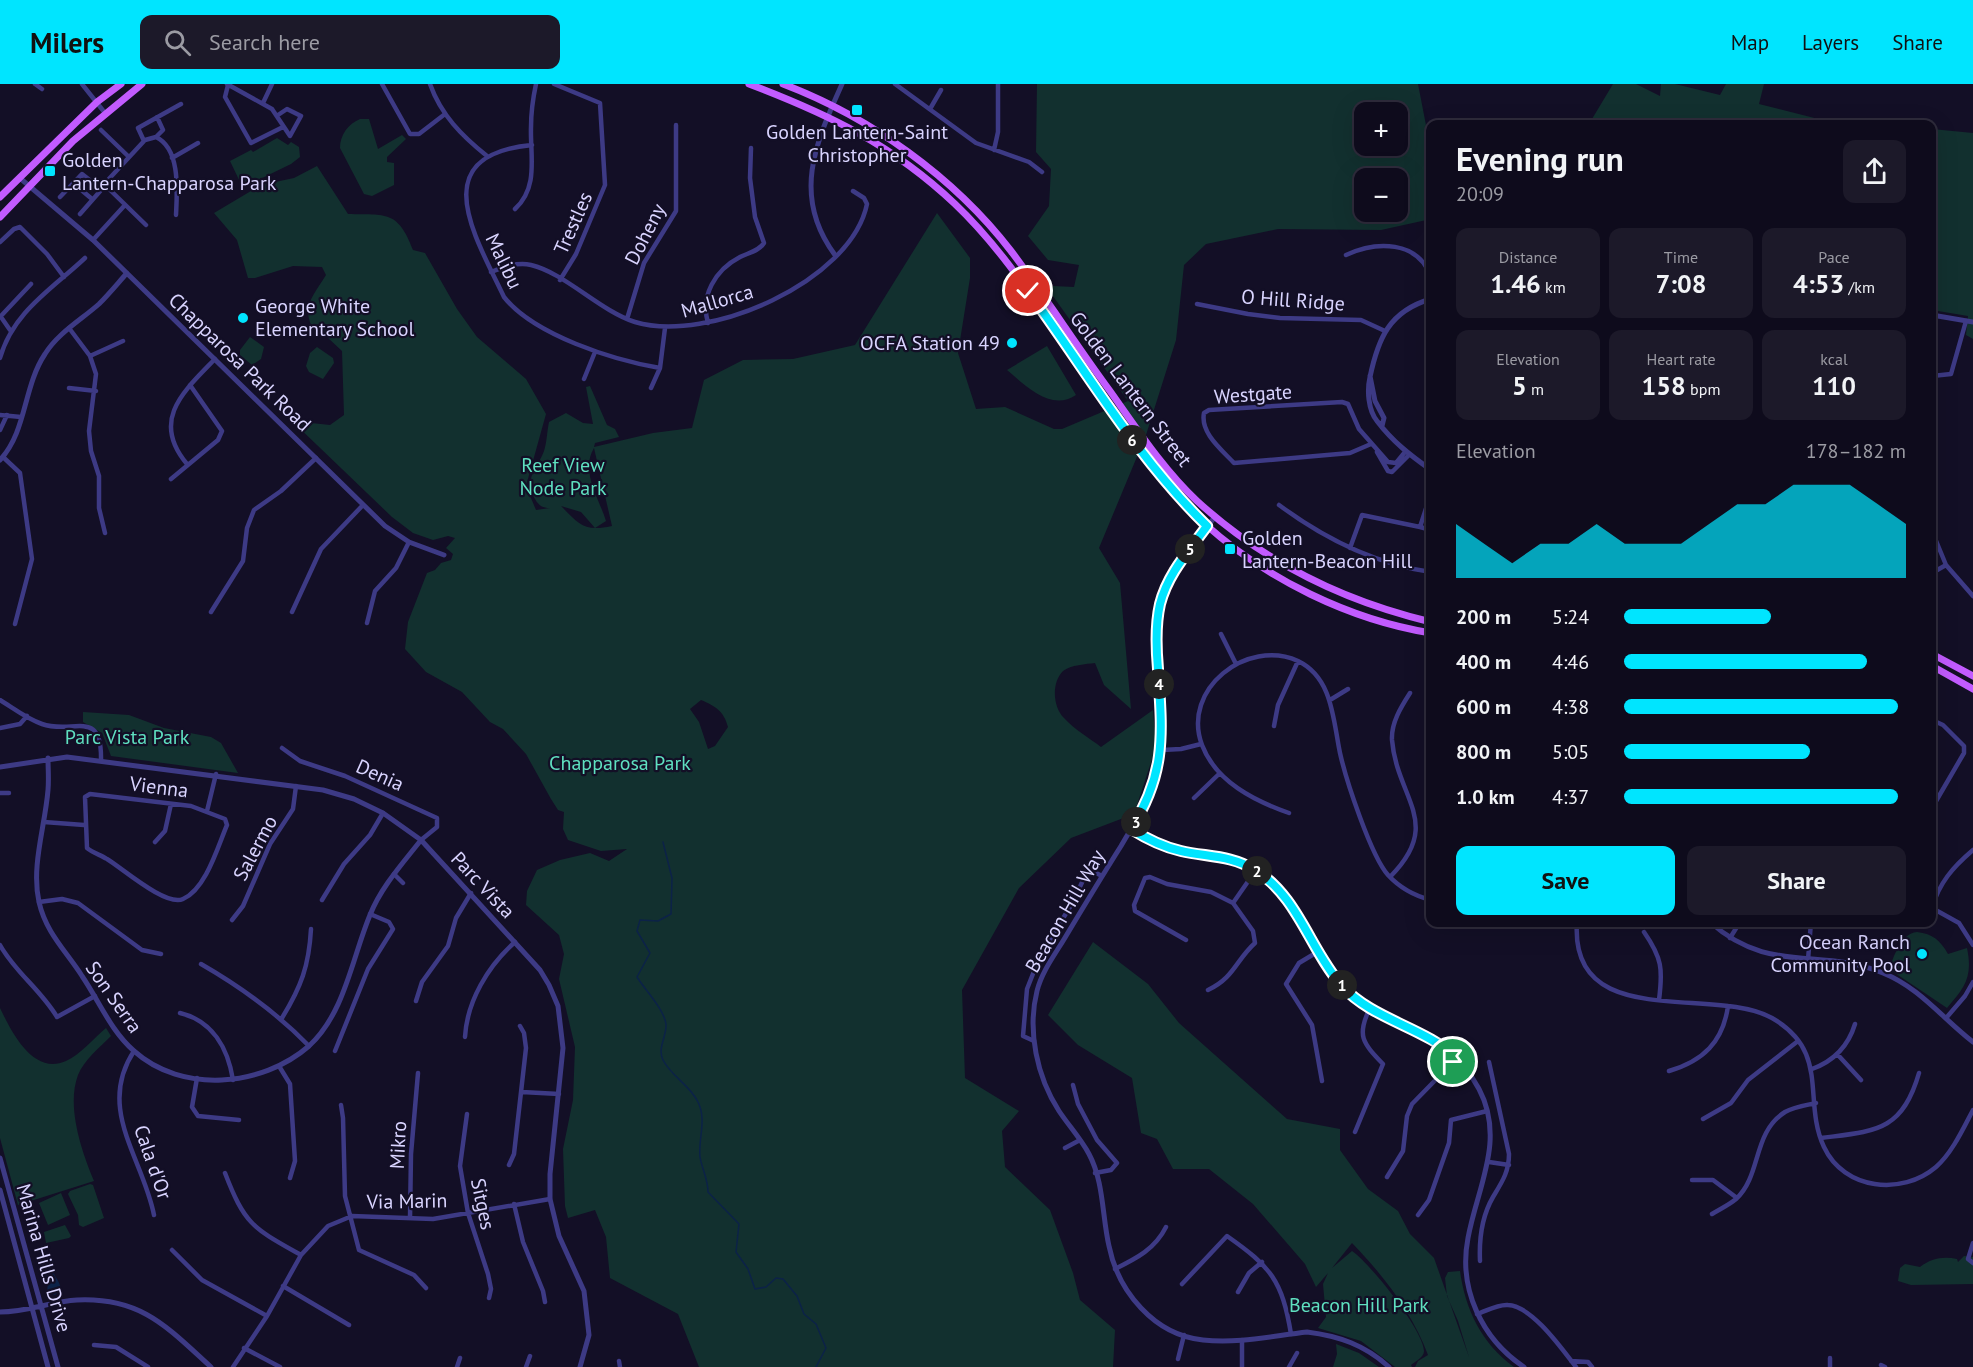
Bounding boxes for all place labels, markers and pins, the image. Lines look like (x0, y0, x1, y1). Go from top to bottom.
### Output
marker: Golden Lantern-Saint Christopher (850, 103, 864, 117)
place label: Golden Lantern-Saint Christopher (766, 119, 948, 168)
place label: Golden Lantern-Chapparosa Park (62, 147, 277, 196)
marker: Golden Lantern-Chapparosa Park (43, 164, 57, 178)
pin (1002, 265, 1053, 316)
place label: George White Elementary School (255, 293, 415, 342)
marker: George White Elementary School (236, 311, 250, 325)
place label: OCFA Station 49 (860, 330, 1000, 356)
marker: OCFA Station 49 (1005, 336, 1019, 350)
pin: 6 (1117, 425, 1147, 455)
place label: Golden Lantern-Beacon Hill (1242, 525, 1412, 574)
pin: 5 (1175, 534, 1205, 564)
marker: Golden Lantern-Beacon Hill (1223, 542, 1237, 556)
pin: 4 (1144, 669, 1174, 699)
pin: 3 (1121, 807, 1151, 837)
pin: 2 (1242, 856, 1272, 886)
place label: Ocean Ranch Community Pool (1771, 929, 1910, 978)
marker: Ocean Ranch Community Pool (1915, 947, 1929, 961)
pin: 1 (1327, 970, 1357, 1000)
pin (1427, 1036, 1478, 1087)

